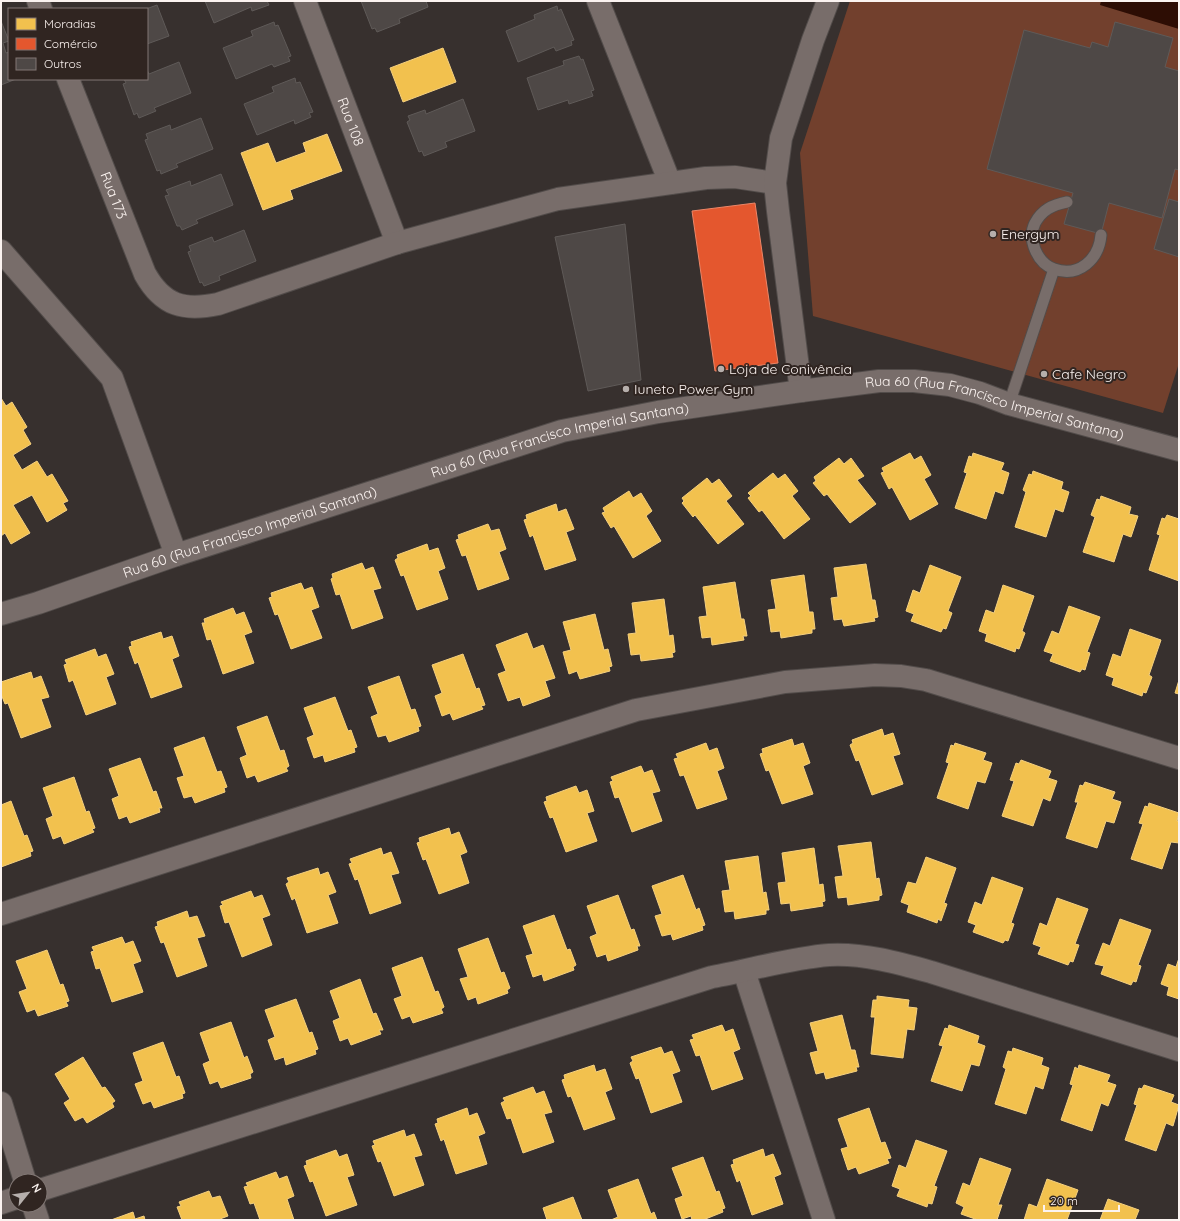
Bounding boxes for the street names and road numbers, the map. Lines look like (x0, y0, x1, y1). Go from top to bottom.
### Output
street label: Rua 108 (333, 95, 368, 148)
street label: Rua 173 (96, 169, 131, 221)
street label: Rua 60 (Rua Francisco Imperial Santana) (864, 372, 1126, 444)
street label: Rua 60 (Rua Francisco Imperial Santana) (429, 399, 690, 482)
street label: Rua 60 (Rua Francisco Imperial Santana) (120, 482, 379, 582)

